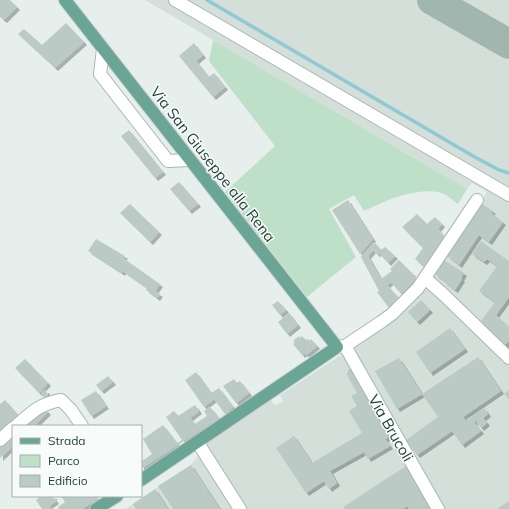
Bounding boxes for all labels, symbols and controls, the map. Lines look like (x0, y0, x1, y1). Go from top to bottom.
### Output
street label: Via San Giuseppe alla Rena (146, 82, 280, 246)
street label: Via Brucoli (364, 391, 418, 465)
legend (12, 425, 142, 497)
text: Strada (48, 433, 86, 448)
text: Parco (48, 453, 80, 468)
text: Edificio (48, 473, 88, 488)

